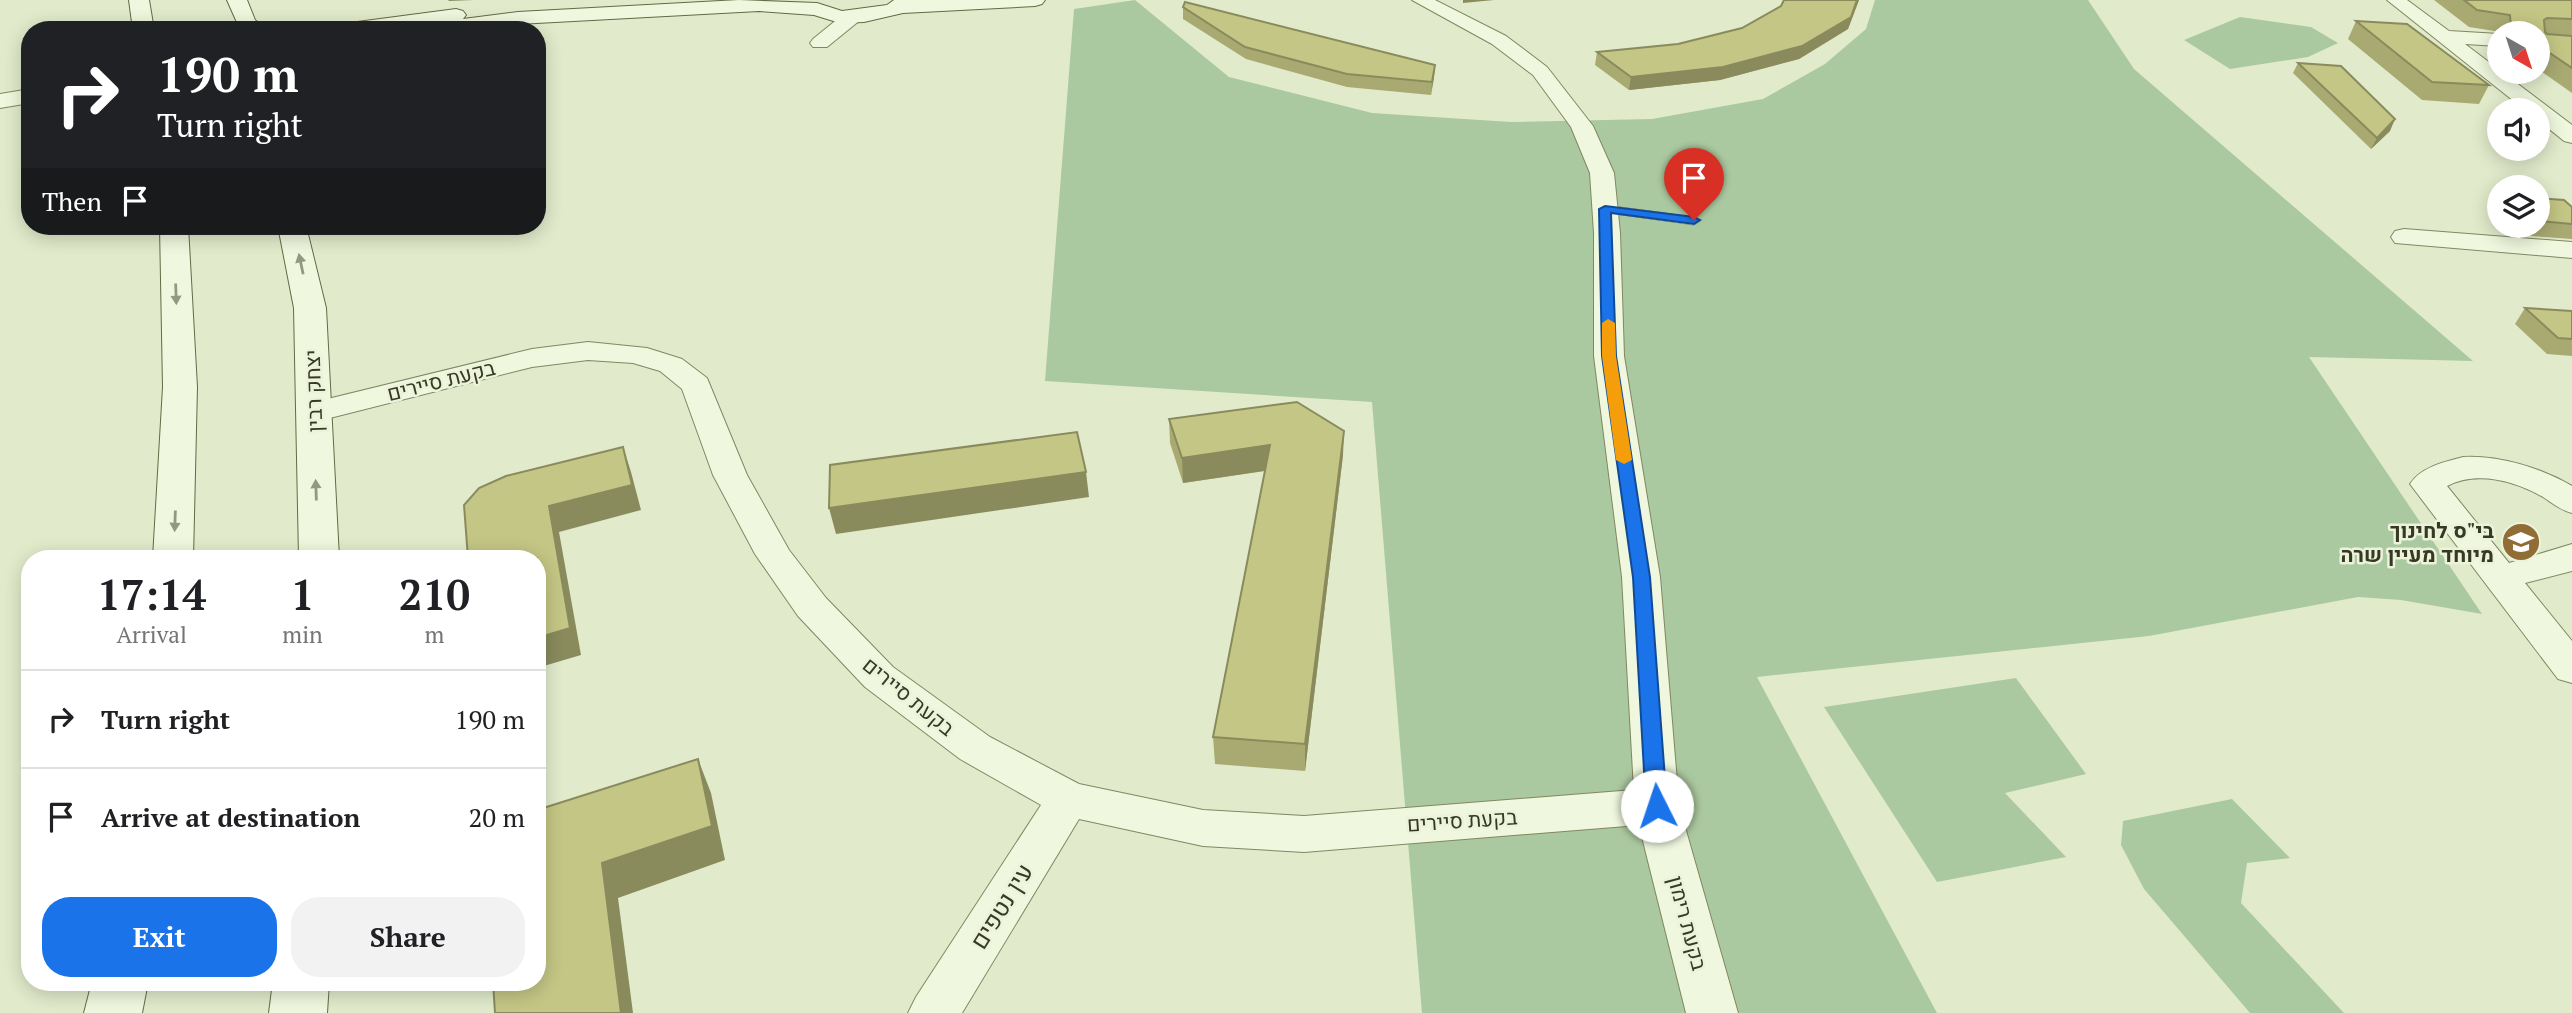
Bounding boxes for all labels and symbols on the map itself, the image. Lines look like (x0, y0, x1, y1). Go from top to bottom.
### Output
north arrow (2487, 21, 2550, 84)
pin (1664, 148, 1724, 220)
one-way arrow (295, 253, 306, 275)
one-way arrow (171, 283, 182, 305)
street label: יצחק רבין (298, 349, 328, 433)
street label: בקעת סיירים (384, 353, 498, 407)
one-way arrow (311, 479, 322, 501)
one-way arrow (169, 510, 180, 532)
place label: בי"ס לחינוך מיוחד מעיין שרה (2341, 516, 2495, 568)
school or university icon: בי"ס לחינוך מיוחד מעיין שרה (2500, 521, 2542, 563)
street label: בקעת סיירים (857, 650, 961, 742)
position arrow (1620, 769, 1694, 843)
street label: בקעת סיירים (1406, 802, 1518, 838)
street label: עין נטפים (962, 857, 1040, 955)
street label: בקעת רימון (1662, 873, 1714, 973)

